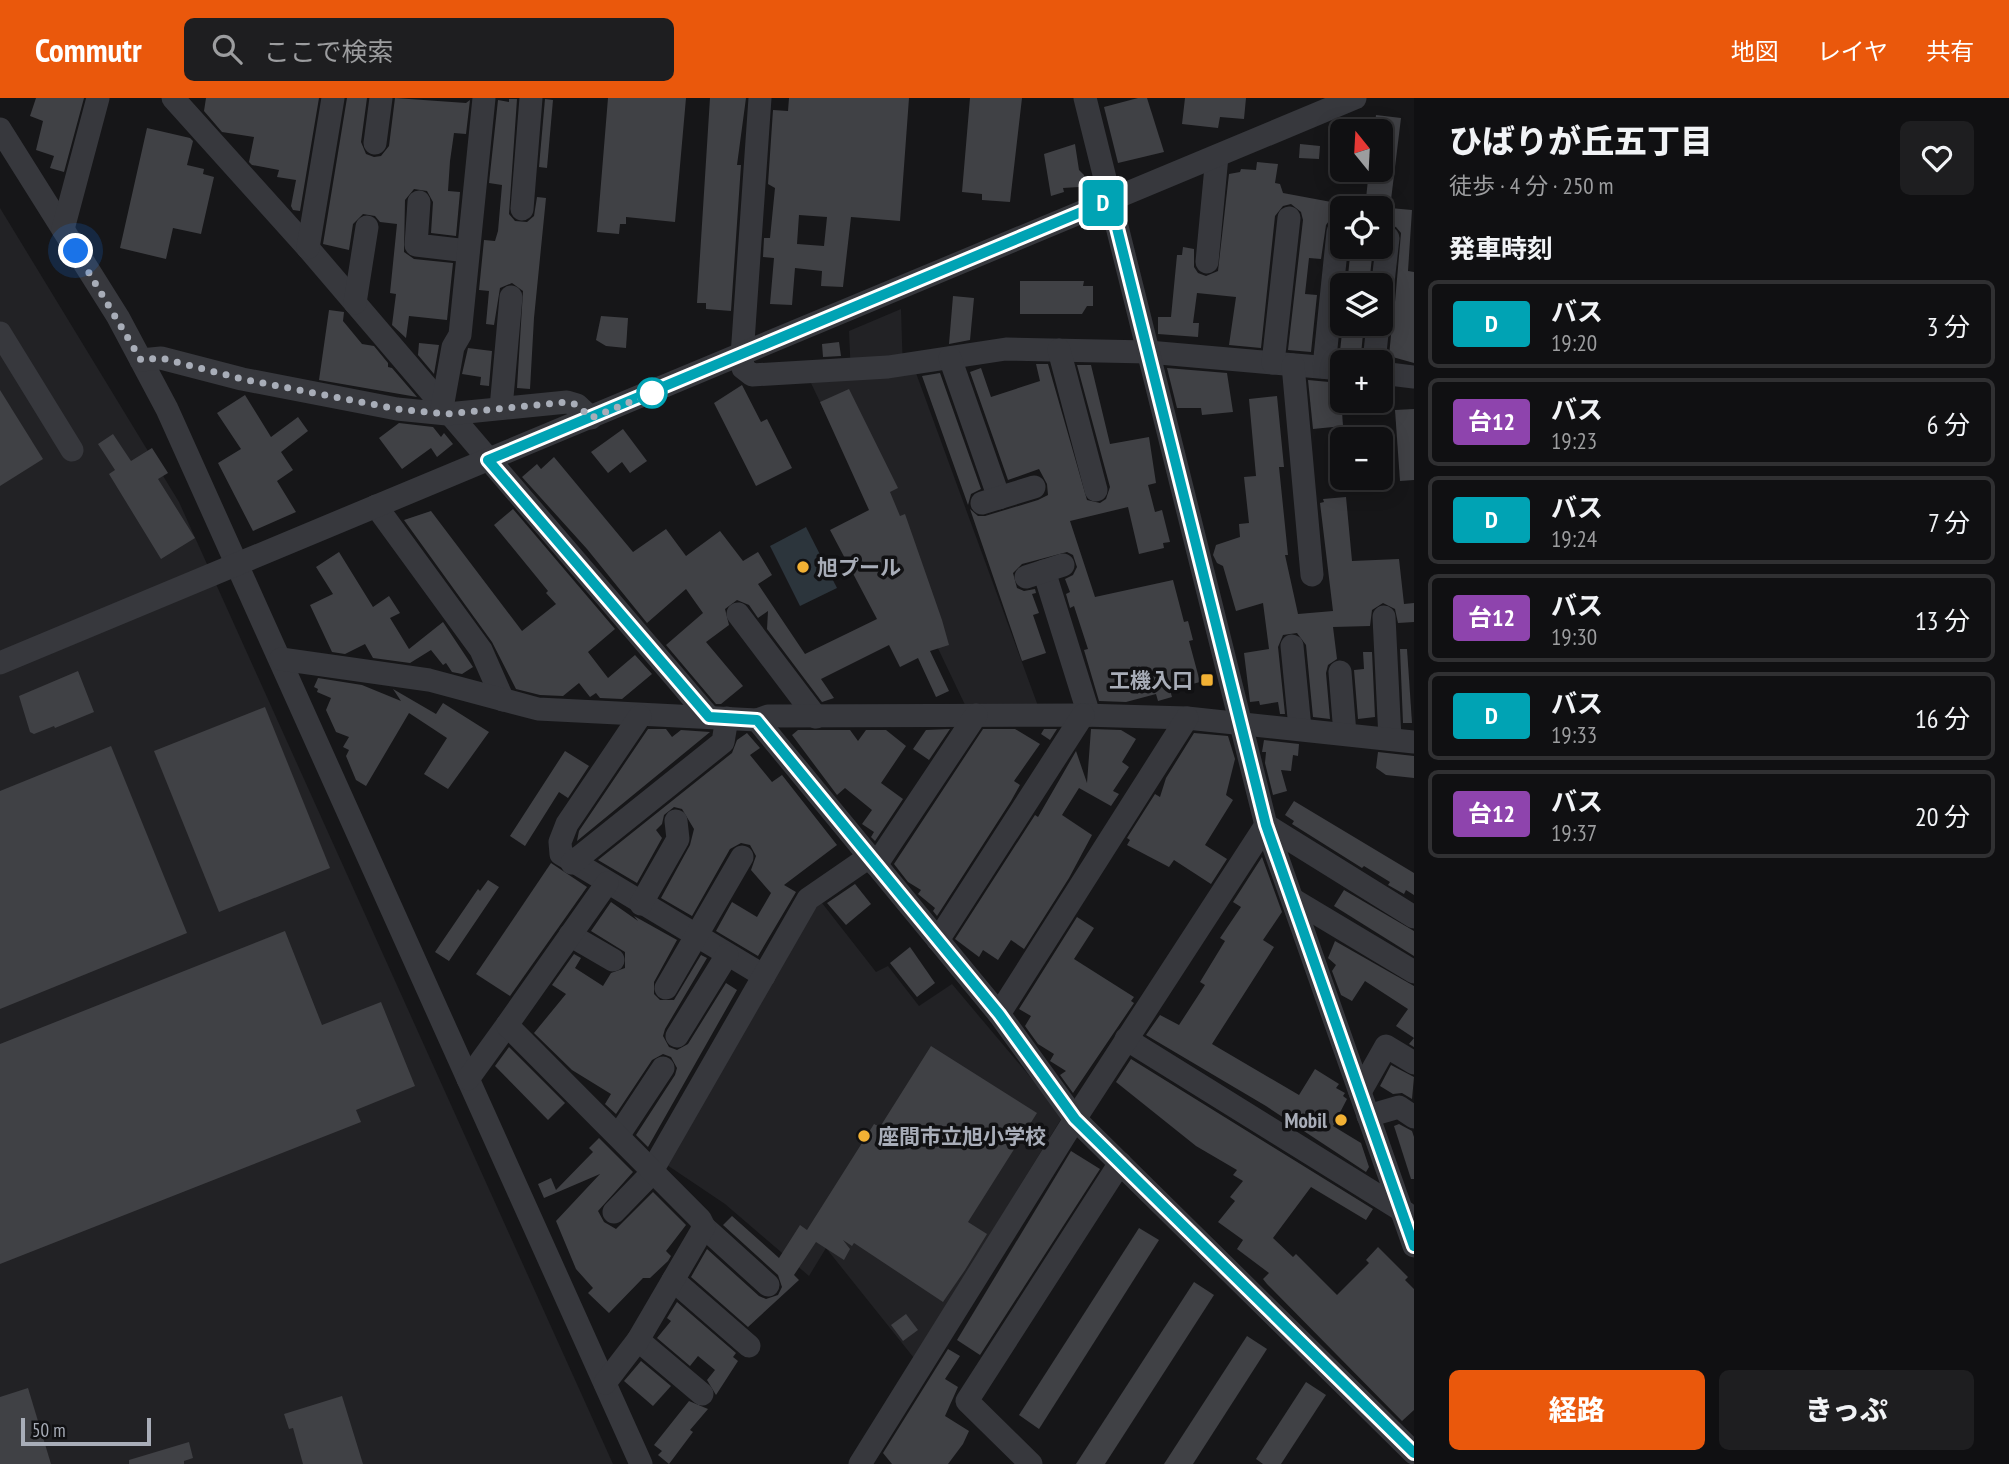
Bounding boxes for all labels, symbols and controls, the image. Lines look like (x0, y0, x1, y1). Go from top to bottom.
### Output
search box (184, 18, 674, 81)
text: Commutr (35, 28, 142, 71)
icon: search (208, 30, 246, 68)
text: ここで検索 (264, 35, 394, 68)
text: 地図 (1731, 36, 1779, 67)
text: レイヤ (1817, 36, 1888, 67)
text: 共有 (1926, 36, 1974, 67)
north arrow (1330, 119, 1393, 182)
map controls (1330, 119, 1393, 490)
text: ひばりが丘五丁目 (1449, 119, 1713, 162)
button: heart (1900, 121, 1974, 195)
text: 徒歩 · 4 分 · 250 m (1449, 171, 1613, 200)
line badge: D (1080, 180, 1126, 226)
text: D (1097, 187, 1109, 218)
button: locate (1330, 196, 1393, 259)
text: 発車時刻 (1449, 232, 1553, 265)
your location (58, 233, 93, 268)
button: layers (1330, 273, 1393, 336)
text: バス (1551, 295, 1603, 328)
text: D (1485, 308, 1498, 339)
text: 3 分 (1927, 310, 1970, 343)
text: 19:20 (1551, 328, 1597, 357)
button: + (1330, 350, 1393, 413)
unlabelled marker (637, 378, 667, 408)
text: バス (1551, 393, 1603, 426)
text: 台12 (1468, 406, 1515, 437)
text: 6 分 (1927, 408, 1970, 441)
text: 19:23 (1551, 426, 1597, 455)
button: − (1330, 427, 1393, 490)
text: バス (1551, 491, 1603, 524)
text: D (1485, 504, 1498, 535)
text: 7 分 (1928, 506, 1970, 539)
text: 19:24 (1551, 524, 1597, 553)
place label: 旭プール (817, 554, 901, 581)
marker: 旭プール (795, 559, 811, 575)
text: バス (1551, 589, 1603, 622)
text: 台12 (1468, 602, 1515, 633)
text: 13 分 (1915, 604, 1970, 637)
text: 19:30 (1551, 622, 1597, 651)
place label: 工機入口 (1109, 667, 1193, 694)
marker: 工機入口 (1199, 672, 1215, 688)
text: バス (1551, 687, 1603, 720)
text: D (1485, 700, 1498, 731)
text: 16 分 (1915, 702, 1970, 735)
text: 19:33 (1551, 720, 1597, 749)
text: バス (1551, 785, 1603, 818)
text: 台12 (1468, 798, 1515, 829)
text: 20 分 (1915, 800, 1970, 833)
text: 19:37 (1551, 818, 1597, 847)
place label: Mobil (1285, 1107, 1328, 1134)
marker: Mobil (1333, 1112, 1349, 1128)
place label: 座間市立旭小学校 (878, 1123, 1046, 1150)
marker: 座間市立旭小学校 (856, 1128, 872, 1144)
button: 経路 (1449, 1370, 1705, 1450)
button: きっぷ (1719, 1370, 1974, 1450)
scale bar (21, 1415, 150, 1447)
text: 50 m (32, 1418, 66, 1442)

